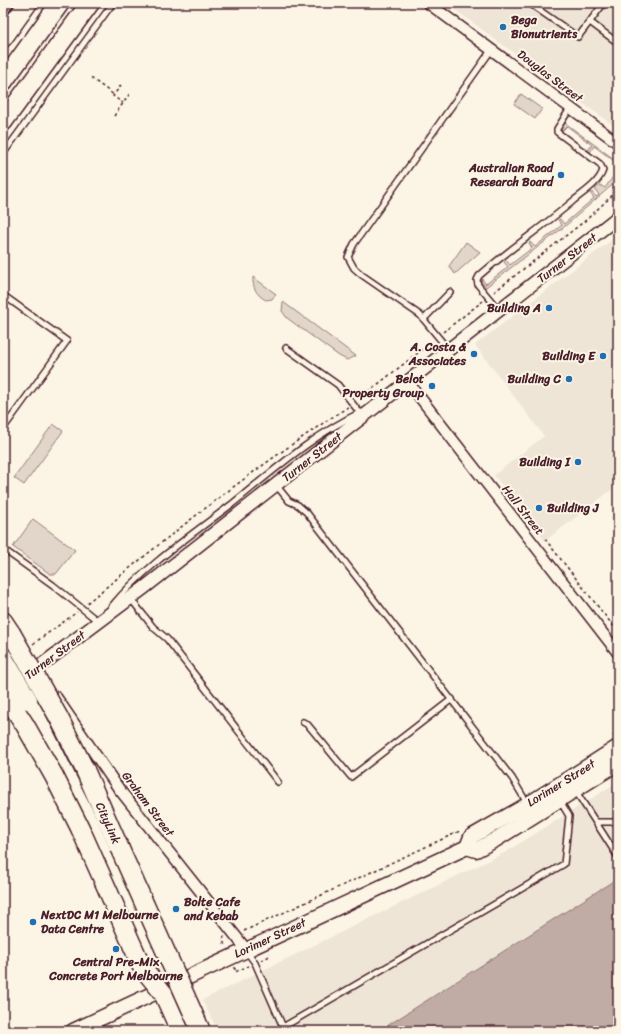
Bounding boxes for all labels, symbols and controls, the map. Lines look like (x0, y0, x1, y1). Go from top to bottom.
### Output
place label: Bega Bionutrients (511, 9, 578, 45)
marker: Bega Bionutrients (498, 22, 508, 32)
street label: Douglas Street (512, 44, 589, 109)
place label: Australian Road Research Board (468, 157, 555, 193)
marker: Australian Road Research Board (556, 170, 566, 180)
street label: Turner Street (532, 226, 603, 289)
place label: Building A (487, 297, 541, 319)
marker: Building A (544, 303, 554, 313)
place label: A. Costa & Associates (408, 336, 466, 372)
place label: Building E (542, 345, 596, 367)
marker: A. Costa & Associates (469, 349, 479, 359)
marker: Building E (598, 351, 608, 361)
place label: Belot Property Group (342, 368, 425, 404)
place label: Building C (507, 368, 562, 390)
marker: Building C (564, 374, 574, 384)
marker: Belot Property Group (427, 381, 437, 391)
street label: Turner Street (277, 425, 348, 488)
place label: Building I (519, 451, 571, 473)
marker: Building I (573, 457, 583, 467)
street label: Hall Street (496, 480, 550, 540)
place label: Building J (547, 497, 600, 519)
marker: Building J (534, 503, 544, 513)
street label: Turner Street (20, 624, 91, 685)
street label: Lorimer Street (522, 752, 601, 813)
street label: Graham Street (116, 766, 181, 843)
street label: CityLink (89, 798, 127, 848)
place label: Bolte Cafe and Kebab (183, 891, 241, 927)
place label: NextDC M1 Melbourne Data Centre (40, 904, 160, 940)
marker: Bolte Cafe and Kebab (171, 904, 181, 914)
street label: Lorimer Street (230, 911, 311, 964)
marker: NextDC M1 Melbourne Data Centre (28, 917, 38, 927)
marker: Central Pre-Mix Concrete Port Melbourne (111, 944, 121, 954)
place label: Central Pre-Mix Concrete Port Melbourne (48, 951, 184, 987)

